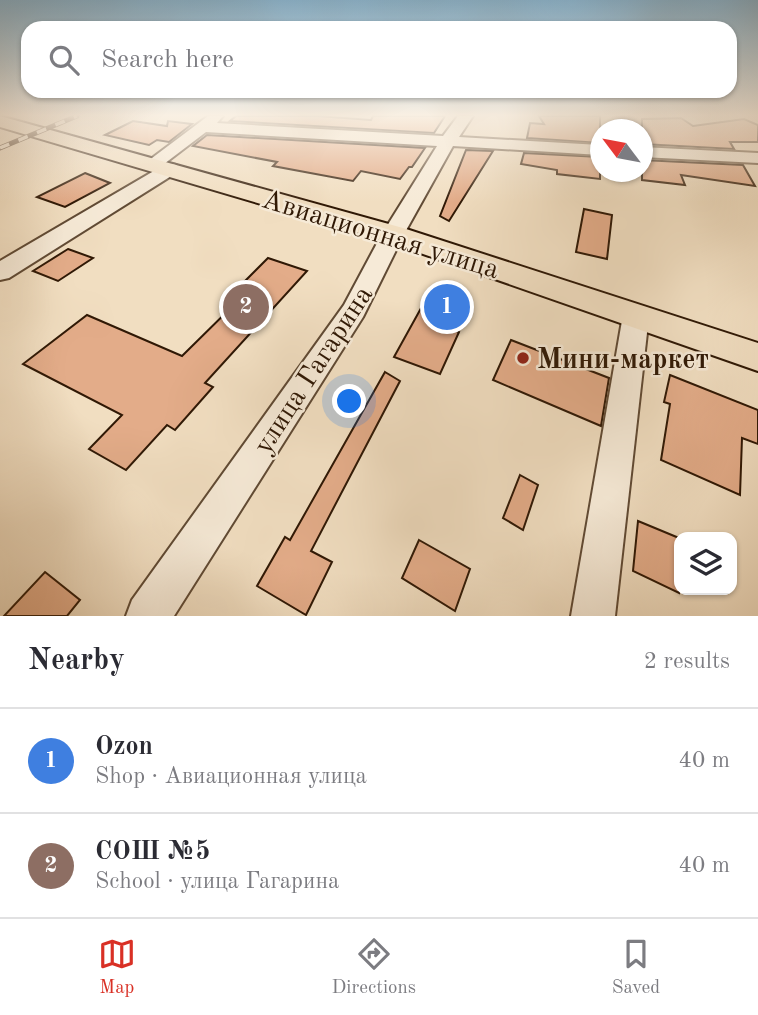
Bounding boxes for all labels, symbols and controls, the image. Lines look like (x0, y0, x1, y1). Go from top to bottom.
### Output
search box (21, 21, 737, 98)
icon: search (45, 41, 83, 79)
text: Search here (101, 47, 234, 73)
north arrow (590, 119, 653, 182)
street label: Авиационная улица (258, 186, 502, 285)
pin: 2 (223, 281, 269, 333)
pin: 1 (424, 281, 470, 333)
street label: улица Гагарина (250, 282, 379, 460)
place label: Мини-маркет (537, 347, 709, 375)
marker: Мини-маркет (515, 350, 531, 366)
your location (332, 384, 366, 418)
map controls (674, 532, 737, 595)
button: layers (674, 532, 737, 595)
text: Nearby (28, 646, 125, 676)
text: 2 results (644, 650, 730, 673)
text: Ozon (95, 734, 153, 760)
text: 1 (44, 749, 58, 772)
text: 40 m (679, 749, 730, 772)
text: Shop · Авиационная улица (95, 765, 367, 788)
text: СОШ №5 (95, 839, 210, 865)
text: 2 (44, 854, 58, 877)
text: 40 m (679, 854, 730, 877)
text: School · улица Гагарина (95, 870, 339, 893)
tab: Map (98, 935, 136, 1000)
tab: Directions (332, 935, 416, 1000)
tab: Saved (612, 935, 660, 1000)

